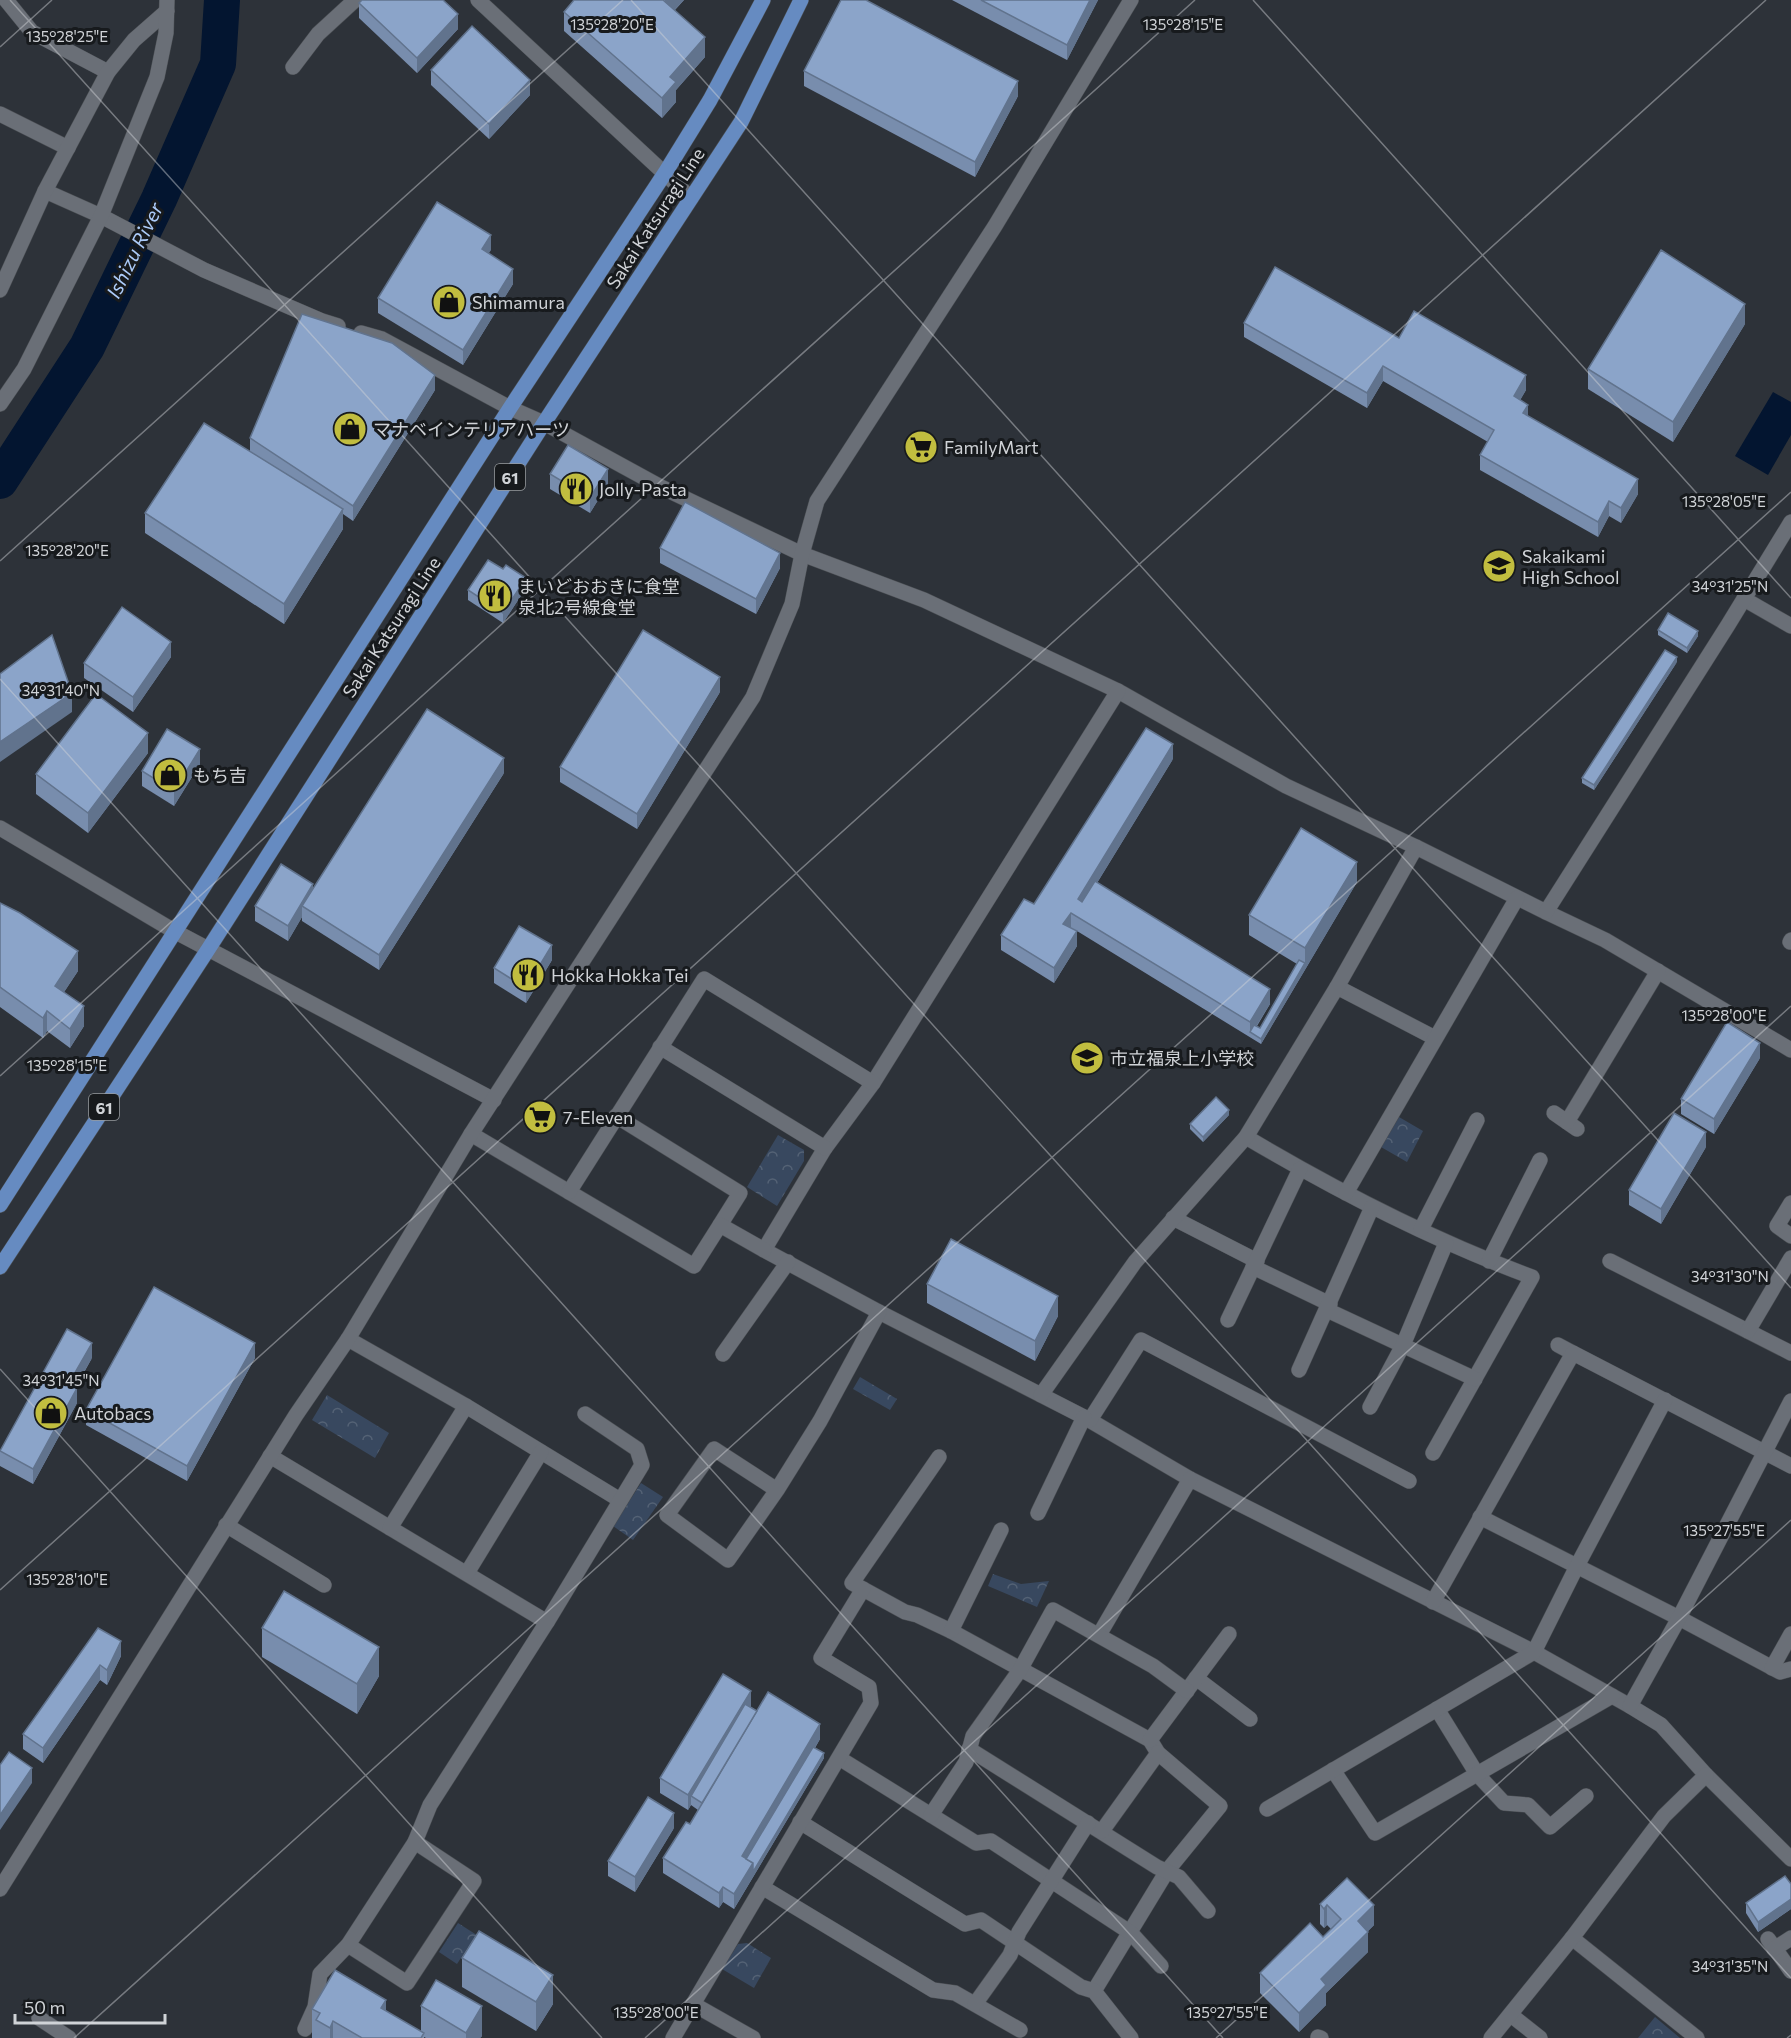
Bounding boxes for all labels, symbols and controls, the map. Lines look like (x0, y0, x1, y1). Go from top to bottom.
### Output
text: 135°28'20"E (570, 15, 654, 33)
text: 135°28'15"E (1143, 15, 1223, 33)
text: 135°28'25"E (26, 27, 108, 45)
street label: Sakai Katsuragi Line (601, 144, 709, 292)
water label: Ishizu River (101, 197, 168, 302)
shop icon: Shimamura (431, 284, 467, 320)
place label: Shimamura (472, 291, 565, 313)
shop icon: マナベインテリアハーツ (332, 411, 368, 447)
place label: マナベインテリアハーツ (373, 418, 570, 440)
supermarket icon: FamilyMart (903, 429, 939, 465)
place label: FamilyMart (944, 436, 1039, 458)
road number: 61 (495, 464, 525, 490)
restaurant icon: Jolly-Pasta (558, 471, 594, 507)
place label: Jolly-Pasta (599, 478, 687, 500)
text: 135°28'05"E (1682, 492, 1766, 510)
text: 135°28'20"E (25, 541, 109, 559)
place label: Sakaikami High School (1522, 545, 1620, 588)
school or university icon: Sakaikami High School (1481, 548, 1517, 584)
street label: Sakai Katsuragi Line (337, 553, 445, 701)
place label: まいどおおきに食堂 泉北2号線食堂 (518, 575, 680, 618)
text: 34°31'25"N (1692, 577, 1768, 595)
restaurant icon: まいどおおきに食堂 泉北2号線食堂 (477, 578, 513, 614)
text: 34°31'40"N (22, 681, 100, 699)
shop icon: もち吉 (152, 757, 188, 793)
place label: もち吉 (193, 764, 247, 786)
restaurant icon: Hokka Hokka Tei (510, 957, 546, 993)
place label: Hokka Hokka Tei (551, 964, 689, 986)
text: 135°28'00"E (1681, 1006, 1767, 1024)
school or university icon: 市立福泉上小学校 (1069, 1040, 1105, 1076)
place label: 市立福泉上小学校 (1110, 1047, 1254, 1069)
text: 135°28'15"E (27, 1056, 107, 1074)
road number: 61 (89, 1094, 119, 1120)
supermarket icon: 7-Eleven (522, 1099, 558, 1135)
place label: 7-Eleven (563, 1106, 633, 1128)
text: 34°31'30"N (1691, 1267, 1769, 1285)
text: 34°31'45"N (22, 1371, 100, 1389)
shop icon: Autobacs (33, 1395, 69, 1431)
place label: Autobacs (74, 1402, 151, 1424)
text: 135°27'55"E (1683, 1521, 1765, 1539)
text: 135°28'10"E (26, 1570, 108, 1588)
text: 34°31'35"N (1692, 1957, 1768, 1975)
scale bar (15, 1987, 165, 2025)
text: 50 m (24, 1996, 65, 2018)
text: 135°28'00"E (613, 2003, 699, 2021)
text: 135°27'55"E (1186, 2003, 1268, 2021)

